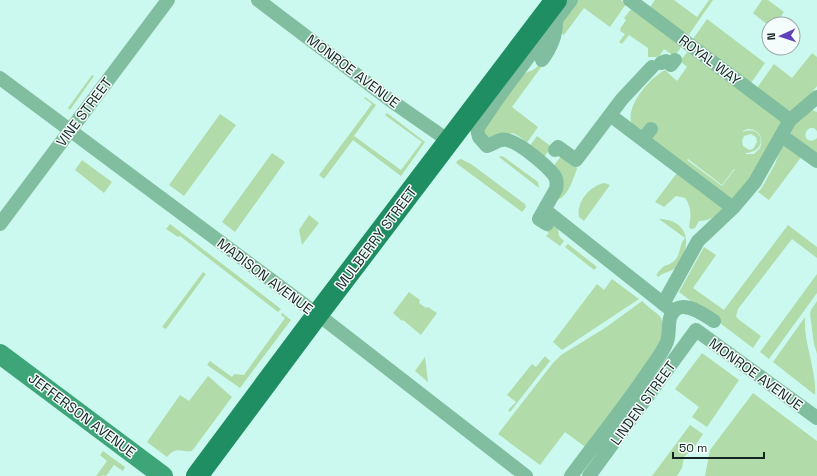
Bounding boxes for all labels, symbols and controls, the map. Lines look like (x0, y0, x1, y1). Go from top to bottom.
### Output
north arrow (761, 16, 801, 56)
street label: MONROE AVENUE (303, 30, 403, 112)
street label: ROYAL WAY (675, 31, 745, 89)
text: N (764, 32, 778, 41)
street label: VINE STREET (52, 74, 116, 150)
street label: MULBERRY STREET (331, 183, 421, 293)
street label: MADISON AVENUE (213, 234, 317, 318)
street label: MONROE AVENUE (706, 334, 806, 414)
street label: LINDEN STREET (606, 357, 680, 449)
street label: JEFFERSON AVENUE (25, 369, 139, 461)
scale bar (673, 434, 764, 460)
text: 50 m (679, 440, 707, 456)

